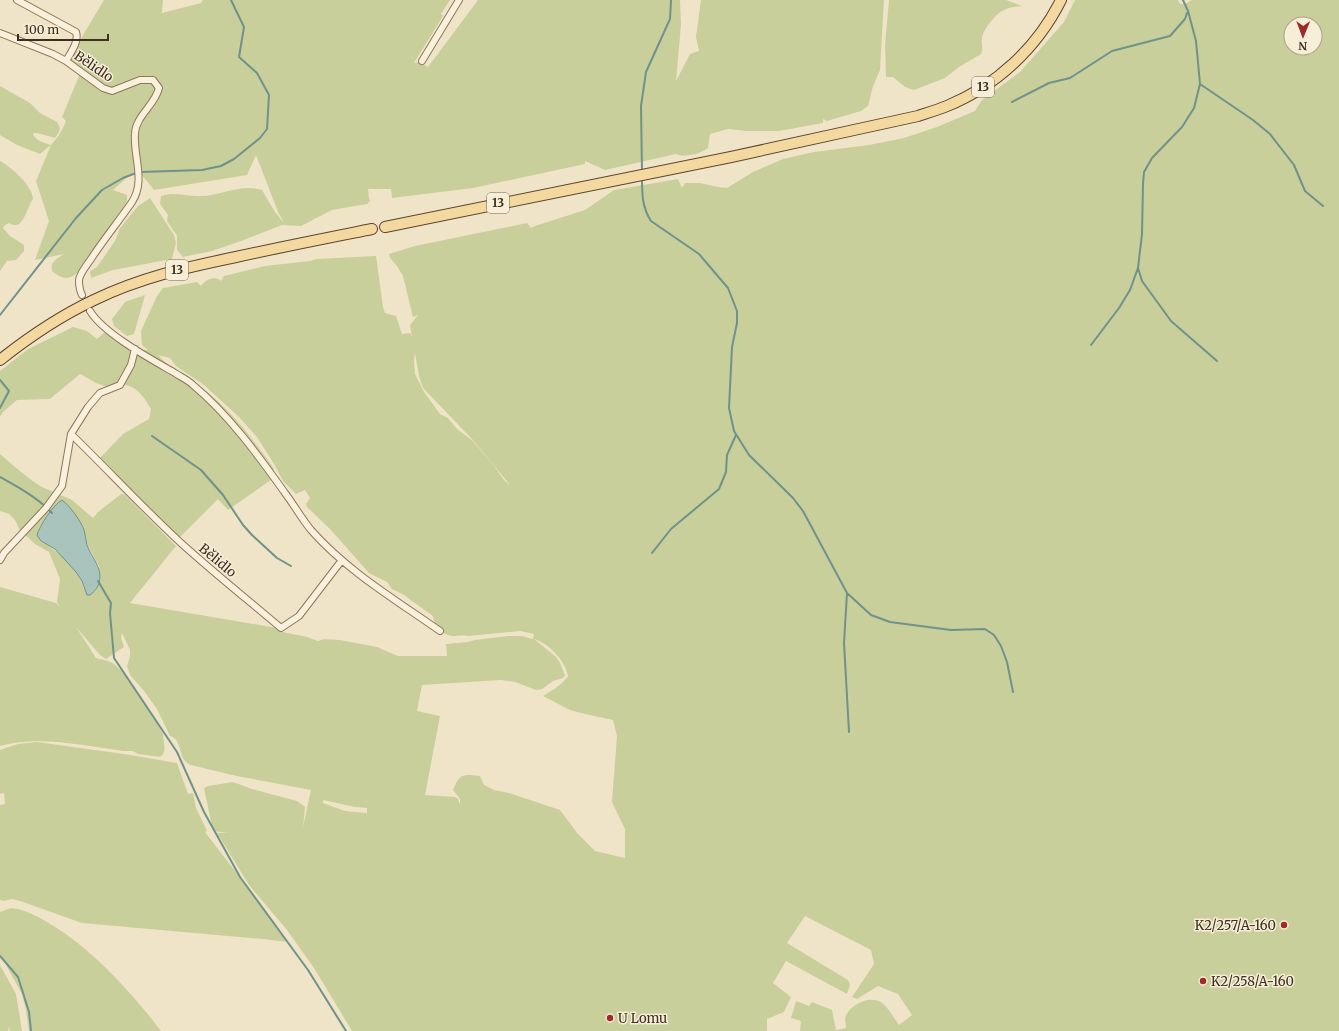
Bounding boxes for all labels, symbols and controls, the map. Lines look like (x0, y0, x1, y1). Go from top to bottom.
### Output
scale bar (18, 16, 108, 42)
north arrow (1283, 16, 1323, 56)
text: 100 m (24, 22, 59, 37)
text: N (1298, 39, 1307, 53)
street label: Bělidlo (71, 47, 117, 86)
road number: 13 (972, 77, 994, 97)
road number: 13 (487, 193, 509, 213)
road number: 13 (166, 260, 188, 280)
street label: Bělidlo (196, 540, 240, 581)
place label: K2/257/A-160 (1195, 917, 1276, 934)
marker: K2/257/A-160 (1279, 920, 1289, 930)
place label: K2/258/A-160 (1211, 973, 1294, 990)
marker: K2/258/A-160 (1198, 976, 1208, 986)
place label: U Lomu (618, 1010, 667, 1027)
marker: U Lomu (605, 1013, 615, 1023)

